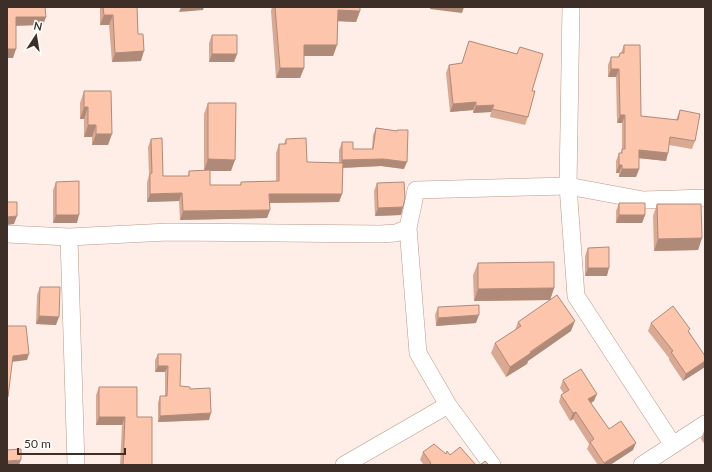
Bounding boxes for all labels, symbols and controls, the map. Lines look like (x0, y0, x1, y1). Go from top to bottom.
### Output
north arrow (16, 16, 56, 56)
text: N (33, 18, 44, 33)
scale bar (18, 430, 125, 456)
text: 50 m (24, 436, 51, 451)

